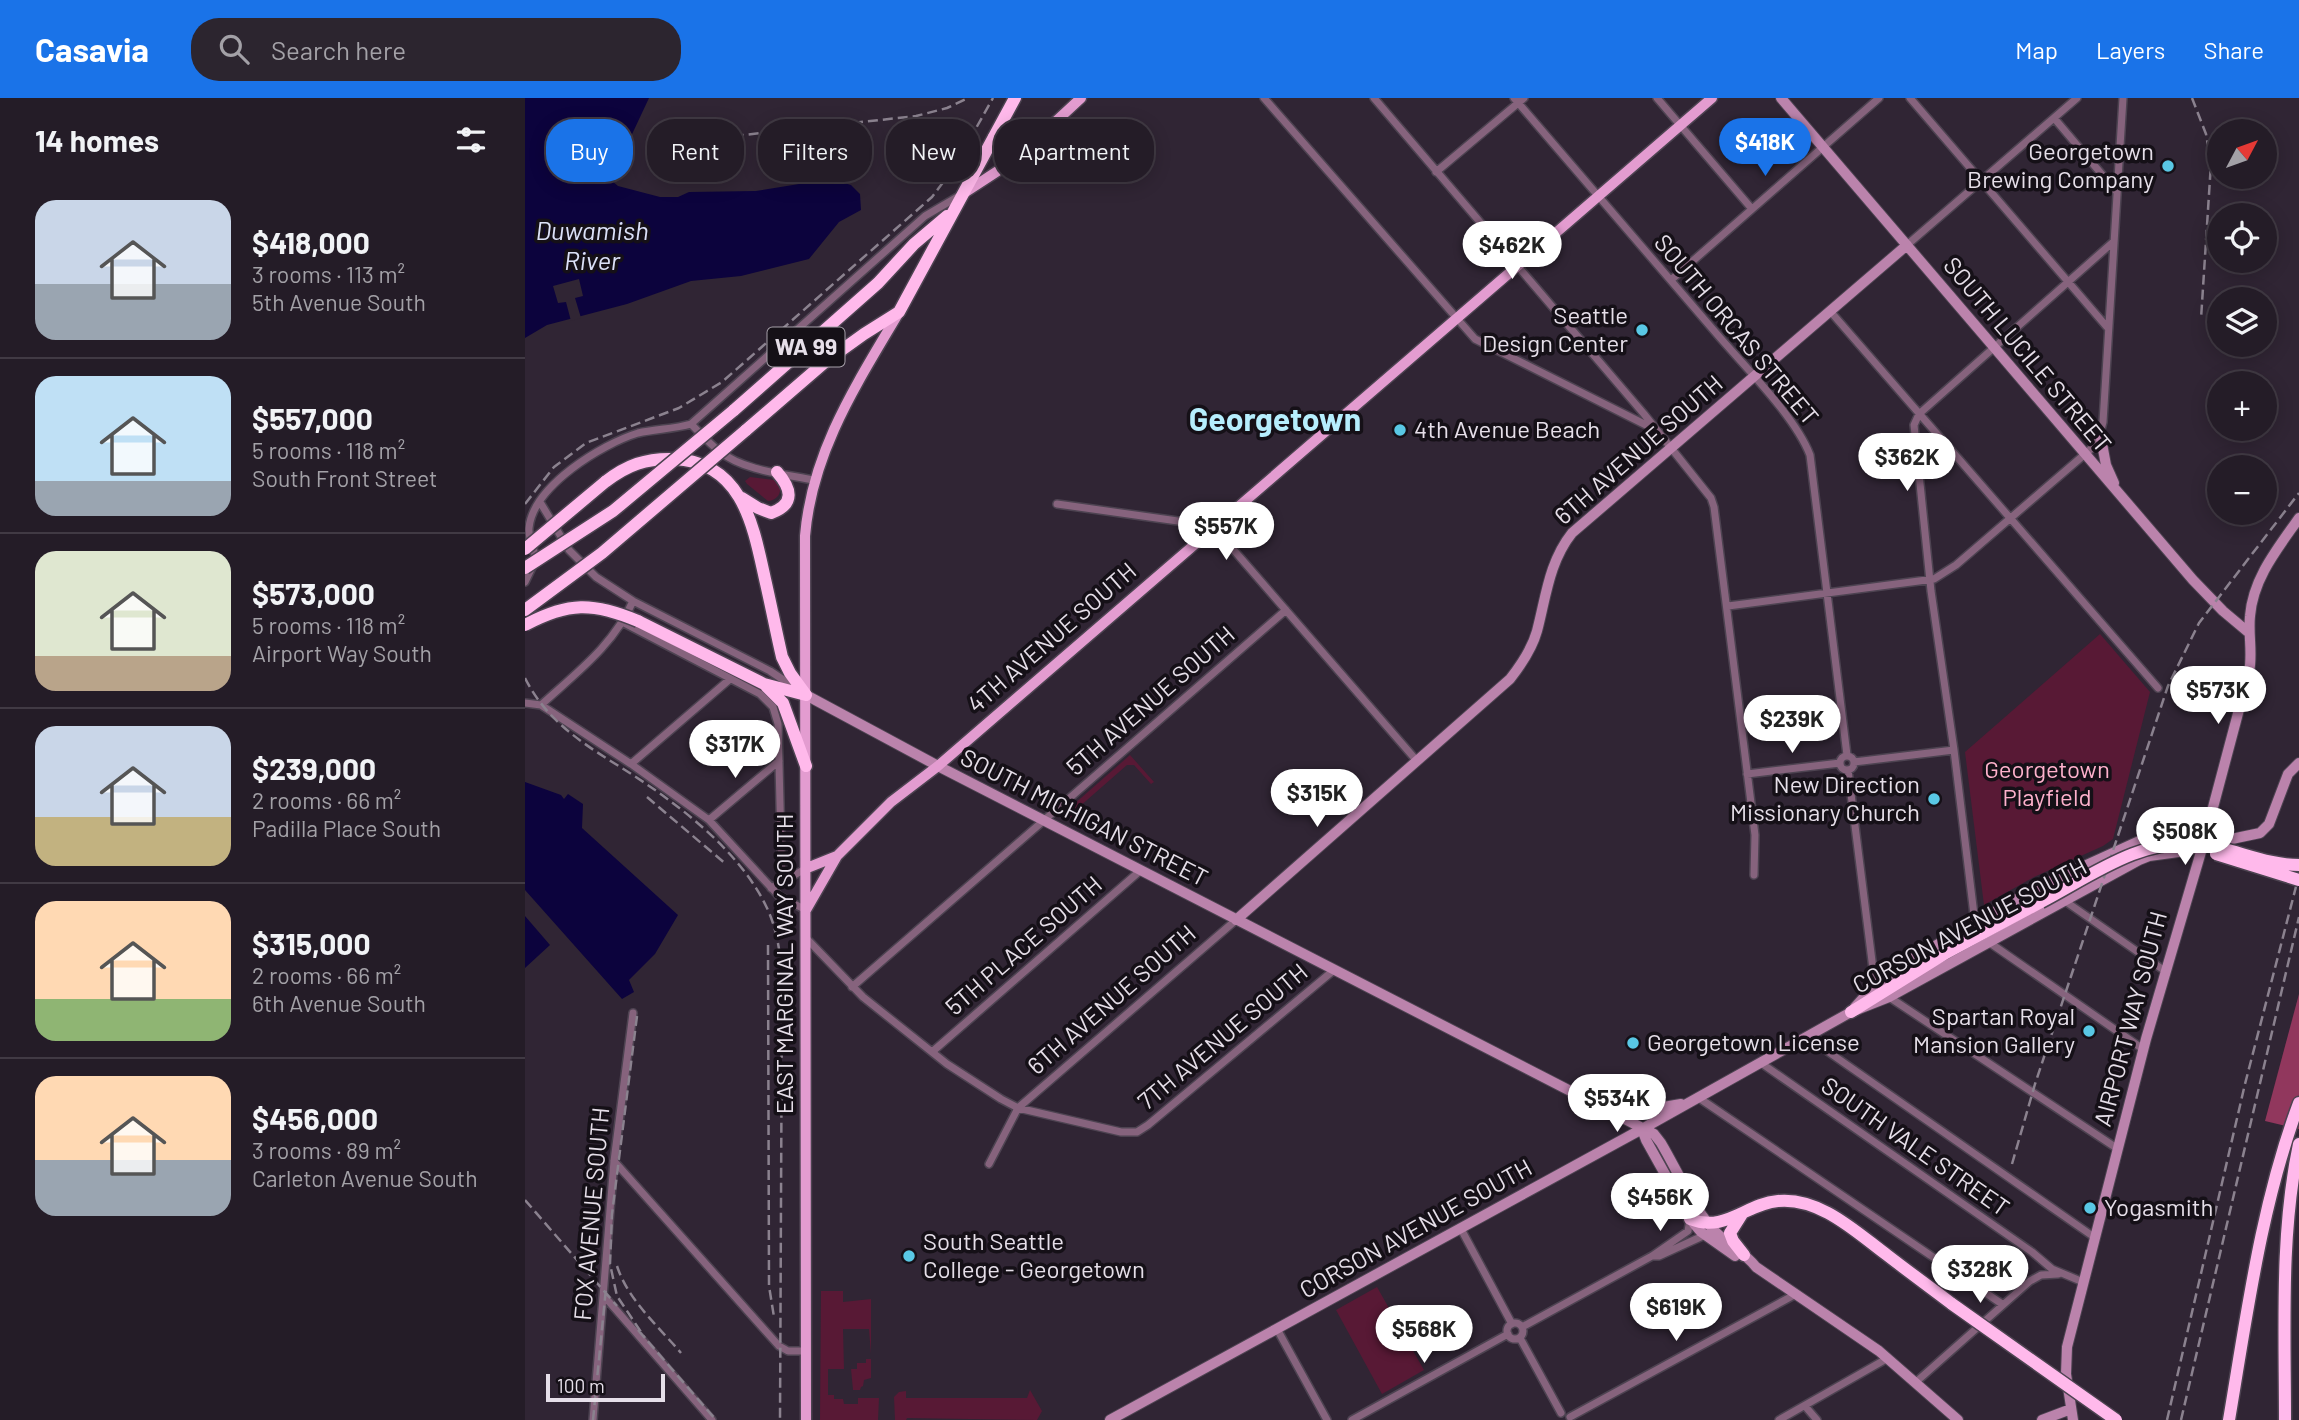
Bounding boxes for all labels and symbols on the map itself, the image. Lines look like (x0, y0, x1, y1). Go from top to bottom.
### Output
pin: $418K (1716, 118, 1814, 178)
north arrow (2207, 119, 2277, 189)
place label: Georgetown Brewing Company (1967, 136, 2154, 193)
marker: Georgetown Brewing Company (2160, 158, 2176, 174)
water label: Duwamish River (535, 214, 649, 275)
pin: $462K (1463, 222, 1561, 281)
street label: SOUTH ORCAS STREET (1649, 228, 1825, 430)
street label: SOUTH LUCILE STREET (1938, 251, 2118, 458)
place label: Seattle Design Center (1482, 300, 1628, 357)
marker: Seattle Design Center (1634, 322, 1650, 338)
road number: WA 99 (768, 328, 845, 366)
street label: 6TH AVENUE SOUTH (1548, 368, 1728, 530)
district label: Georgetown (1189, 399, 1361, 437)
place label: 4th Avenue Beach (1414, 414, 1600, 443)
marker: 4th Avenue Beach (1392, 422, 1408, 438)
pin: $362K (1858, 434, 1956, 493)
pin: $557K (1177, 503, 1275, 562)
street label: 4TH AVENUE SOUTH (961, 556, 1141, 718)
street label: 5TH AVENUE SOUTH (1060, 619, 1240, 781)
pin: $573K (2169, 666, 2267, 726)
pin: $239K (1743, 696, 1841, 755)
pin: $317K (686, 720, 784, 780)
street label: SOUTH MICHIGAN STREET (956, 742, 1213, 892)
park label: Georgetown Playfield (1984, 754, 2110, 811)
place label: New Direction Missionary Church (1730, 769, 1920, 826)
pin: $315K (1268, 770, 1366, 829)
marker: New Direction Missionary Church (1926, 791, 1942, 807)
pin: $508K (2136, 808, 2234, 867)
street label: EAST MARGINAL WAY SOUTH (769, 814, 798, 1114)
street label: CORSON AVENUE SOUTH (1847, 851, 2091, 999)
street label: 5TH PLACE SOUTH (939, 869, 1107, 1021)
street label: AIRPORT WAY SOUTH (2087, 908, 2172, 1129)
street label: 6TH AVENUE SOUTH (1021, 918, 1201, 1080)
street label: 7TH AVENUE SOUTH (1131, 957, 1313, 1115)
place label: Spartan Royal Mansion Gallery (1913, 1001, 2075, 1058)
marker: Spartan Royal Mansion Gallery (2081, 1023, 2097, 1039)
place label: Georgetown License (1647, 1027, 1860, 1056)
marker: Georgetown License (1625, 1035, 1641, 1051)
street label: SOUTH VALE STREET (1816, 1070, 2015, 1221)
pin: $534K (1568, 1074, 1666, 1134)
street label: FOX AVENUE SOUTH (567, 1106, 614, 1322)
street label: CORSON AVENUE SOUTH (1294, 1152, 1536, 1304)
pin: $456K (1611, 1174, 1709, 1233)
place label: Yogasmith (2104, 1192, 2214, 1221)
marker: Yogasmith (2082, 1200, 2098, 1216)
place label: South Seattle College - Georgetown (923, 1226, 1145, 1283)
pin: $328K (1931, 1246, 2029, 1305)
marker: South Seattle College - Georgetown (901, 1248, 917, 1264)
pin: $619K (1627, 1284, 1725, 1343)
pin: $568K (1375, 1306, 1473, 1365)
scale bar (546, 1371, 665, 1403)

